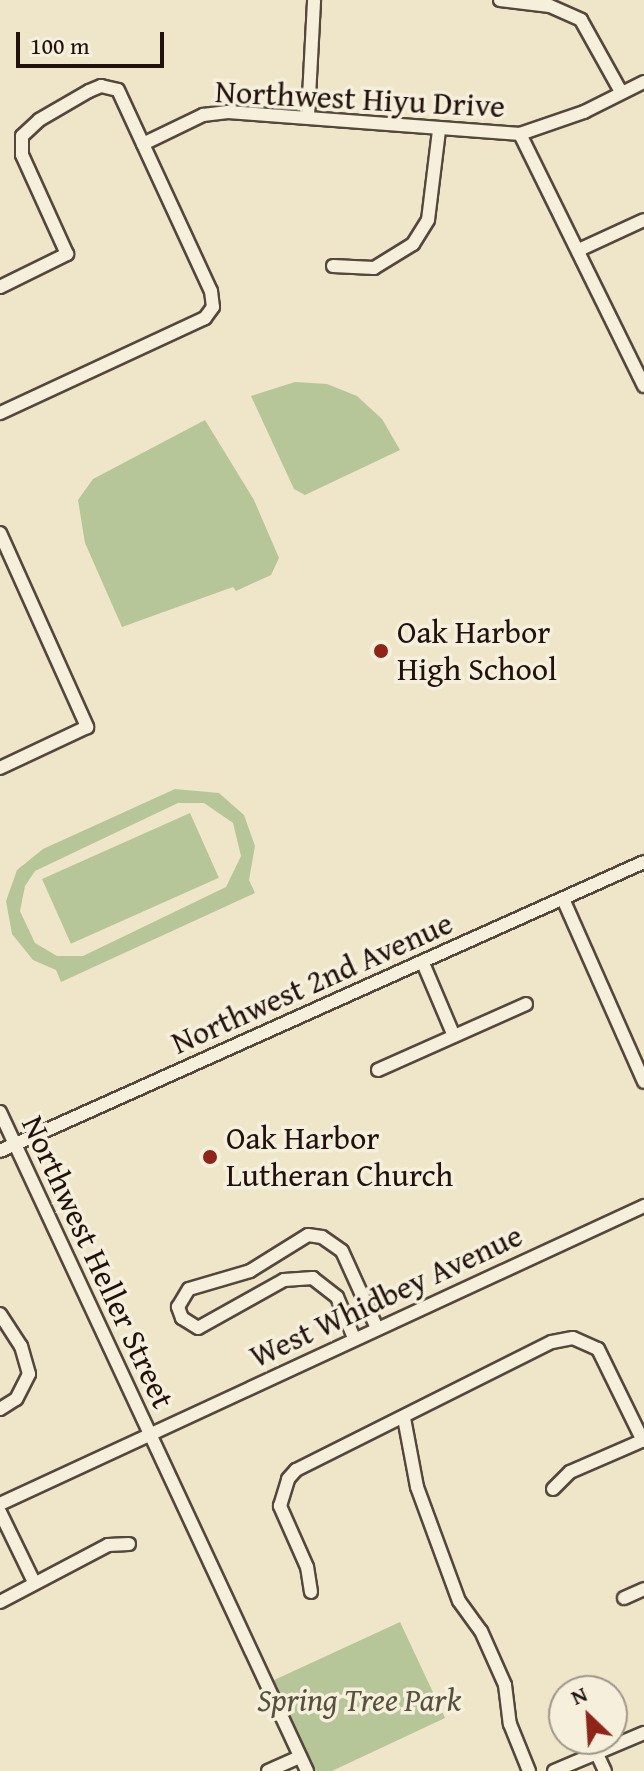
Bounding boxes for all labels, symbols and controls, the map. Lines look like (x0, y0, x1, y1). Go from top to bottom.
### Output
scale bar (20, 16, 168, 66)
text: 100 m (30, 28, 90, 63)
street label: Northwest Hiyu Drive (214, 72, 506, 126)
place label: Oak Harbor High School (397, 614, 557, 689)
marker: Oak Harbor High School (372, 642, 390, 660)
street label: Northwest 2nd Avenue (165, 904, 459, 1062)
street label: Northwest Heller Street (13, 1110, 183, 1414)
place label: Oak Harbor Lutheran Church (226, 1120, 453, 1195)
marker: Oak Harbor Lutheran Church (201, 1148, 219, 1166)
street label: West Whidbey Avenue (244, 1216, 528, 1376)
north arrow (548, 1675, 628, 1755)
text: N (565, 1677, 592, 1713)
park label: Spring Tree Park (257, 1681, 461, 1719)

